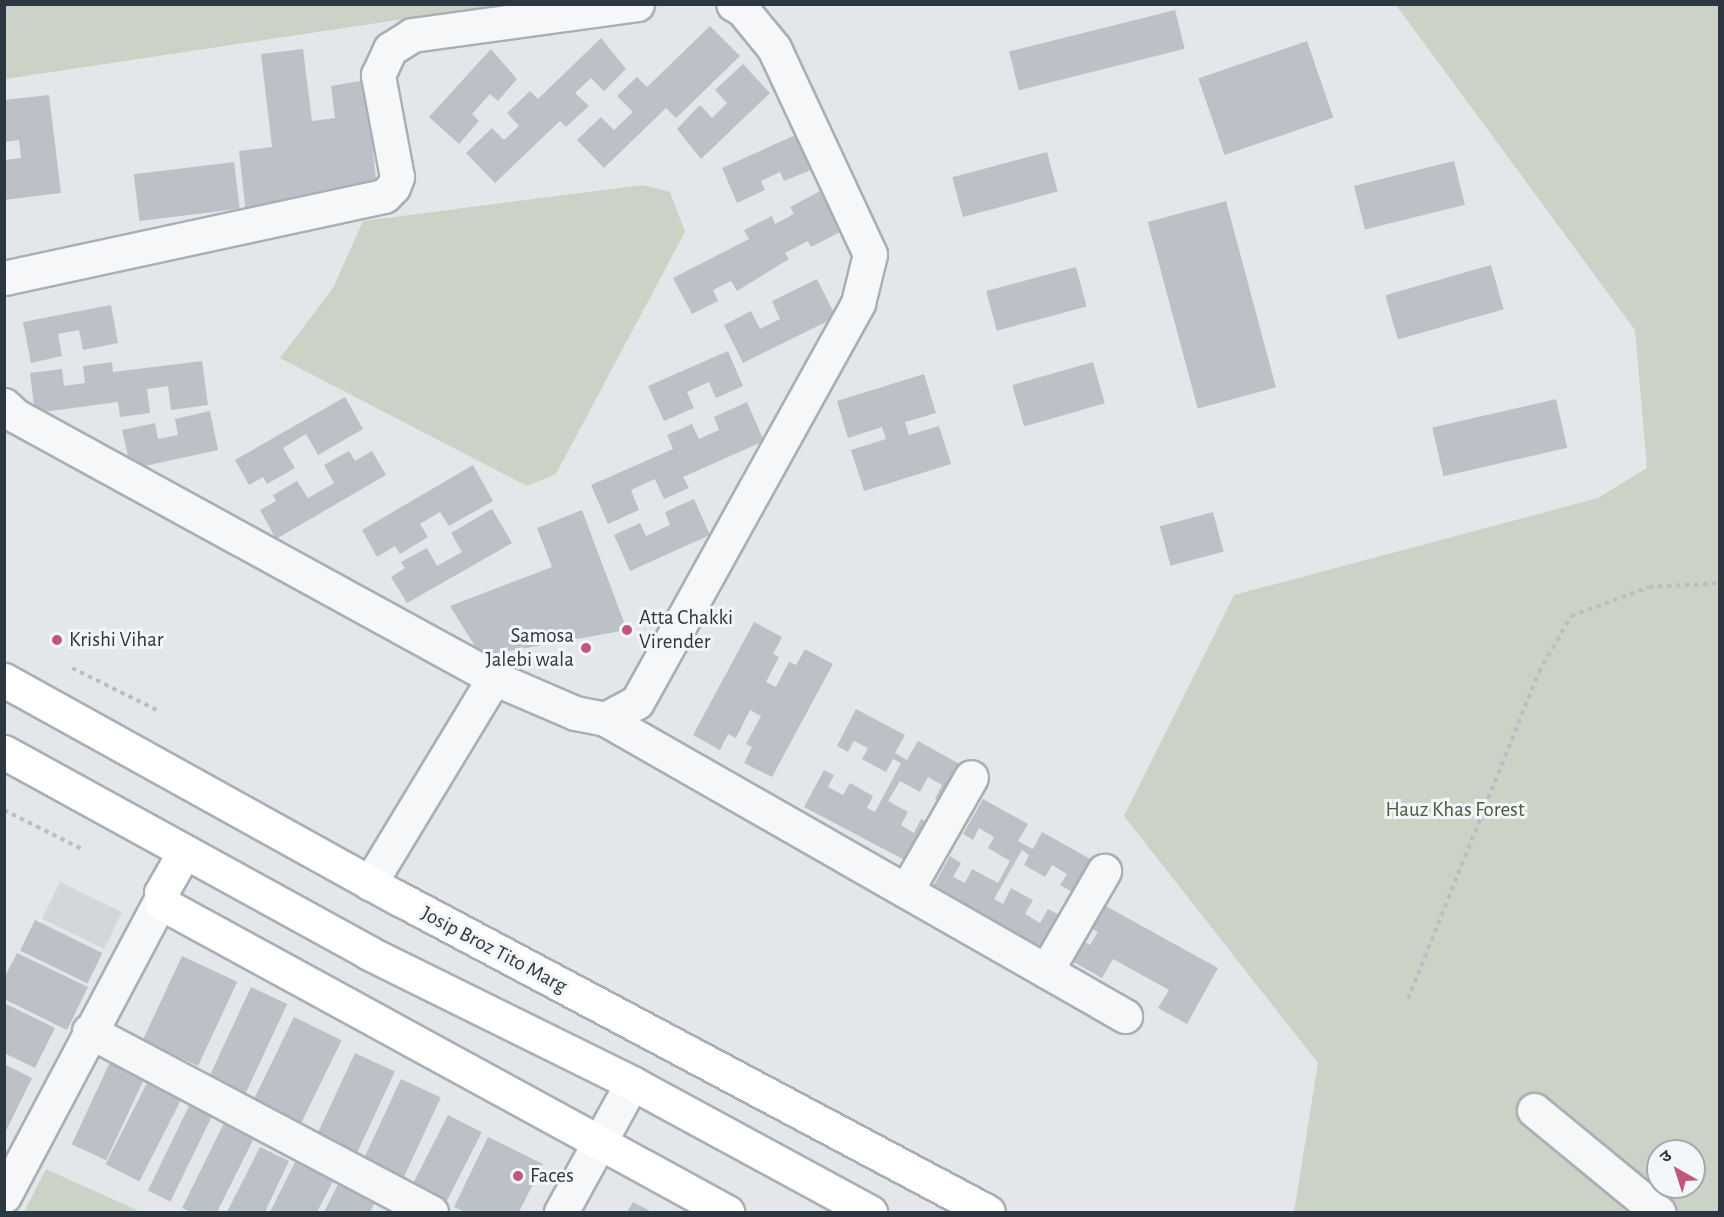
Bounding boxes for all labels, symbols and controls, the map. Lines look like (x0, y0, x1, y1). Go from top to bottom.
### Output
place label: Atta Chakki Virender (639, 605, 733, 655)
place label: Samosa Jalebi wala (486, 623, 574, 673)
marker: Atta Chakki Virender (620, 623, 634, 637)
place label: Krishi Vihar (69, 627, 163, 653)
marker: Krishi Vihar (50, 633, 64, 647)
marker: Samosa Jalebi wala (579, 641, 593, 655)
park label: Hauz Khas Forest (1385, 797, 1525, 823)
street label: Josip Broz Tito Marg (417, 901, 571, 999)
north arrow (1646, 1139, 1706, 1199)
text: उ (1657, 1147, 1675, 1166)
place label: Faces (530, 1163, 574, 1189)
marker: Faces (511, 1169, 525, 1183)

